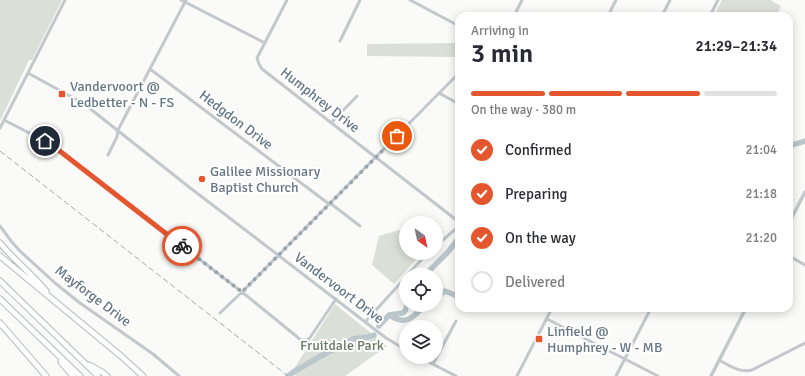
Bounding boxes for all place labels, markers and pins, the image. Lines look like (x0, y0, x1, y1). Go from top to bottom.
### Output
place label: Vandervoort @ Ledbetter - N - FS (70, 78, 175, 111)
marker: Vandervoort @ Ledbetter - N - FS (57, 89, 67, 99)
pin (380, 119, 414, 153)
pin (28, 124, 62, 158)
place label: Galilee Missionary Baptist Church (210, 163, 321, 196)
marker: Galilee Missionary Baptist Church (197, 174, 207, 184)
place label: Linfield @ Humphrey - W - MB (547, 323, 662, 356)
marker: Linfield @ Humphrey - W - MB (534, 334, 544, 344)

